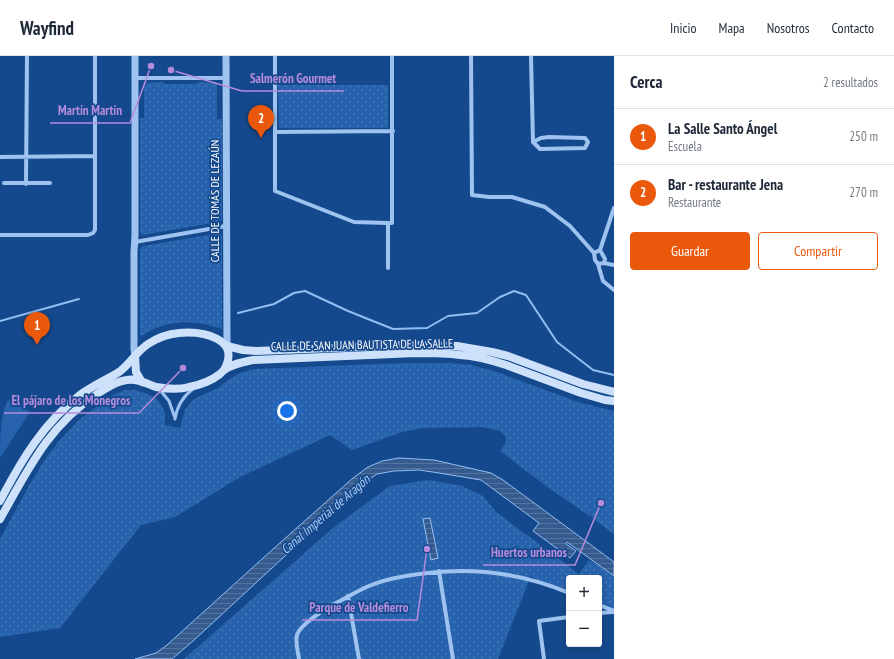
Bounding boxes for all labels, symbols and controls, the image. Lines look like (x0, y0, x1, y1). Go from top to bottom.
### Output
text: Wayfind (20, 16, 74, 40)
text: Inicio (670, 19, 697, 37)
text: Mapa (719, 19, 745, 37)
text: Nosotros (767, 19, 810, 37)
text: Contacto (832, 19, 874, 37)
callout: Salmerón Gourmet (242, 66, 344, 91)
text: Salmerón Gourmet (250, 70, 336, 87)
text: Cerca (630, 71, 663, 93)
text: 2 resultados (823, 74, 878, 91)
callout: Martín Martín (50, 98, 130, 123)
text: Martín Martín (58, 102, 122, 119)
pin: 2 (248, 105, 274, 138)
text: La Salle Santo Ángel (668, 119, 777, 138)
text: 1 (640, 128, 646, 145)
text: 250 m (849, 128, 878, 145)
text: Escuela (668, 138, 702, 155)
street label: CALLE DE TOMÁS DE LEZAÚN (207, 140, 222, 262)
text: Bar - restaurante Jena (668, 175, 783, 194)
text: 2 (640, 184, 646, 201)
text: 270 m (849, 184, 878, 201)
text: Restaurante (668, 194, 721, 211)
button: Guardar (630, 232, 750, 270)
button: Compartir (758, 232, 878, 270)
pin: 1 (24, 312, 50, 345)
street label: CALLE DE SAN JUAN BAUTISTA DE LA SALLE (271, 335, 453, 354)
callout: El pájaro de los Monegros (4, 388, 139, 413)
text: El pájaro de los Monegros (11, 392, 131, 409)
your location (277, 401, 297, 421)
water label: Canal Imperial de Aragón (277, 470, 374, 558)
callout: Huertos urbanos (483, 540, 575, 565)
text: Huertos urbanos (491, 544, 568, 561)
map controls (566, 575, 602, 647)
button: + (566, 575, 602, 611)
callout: Parque de Valdefierro (302, 595, 417, 620)
text: Parque de Valdefierro (309, 599, 409, 616)
button: − (566, 611, 602, 647)

